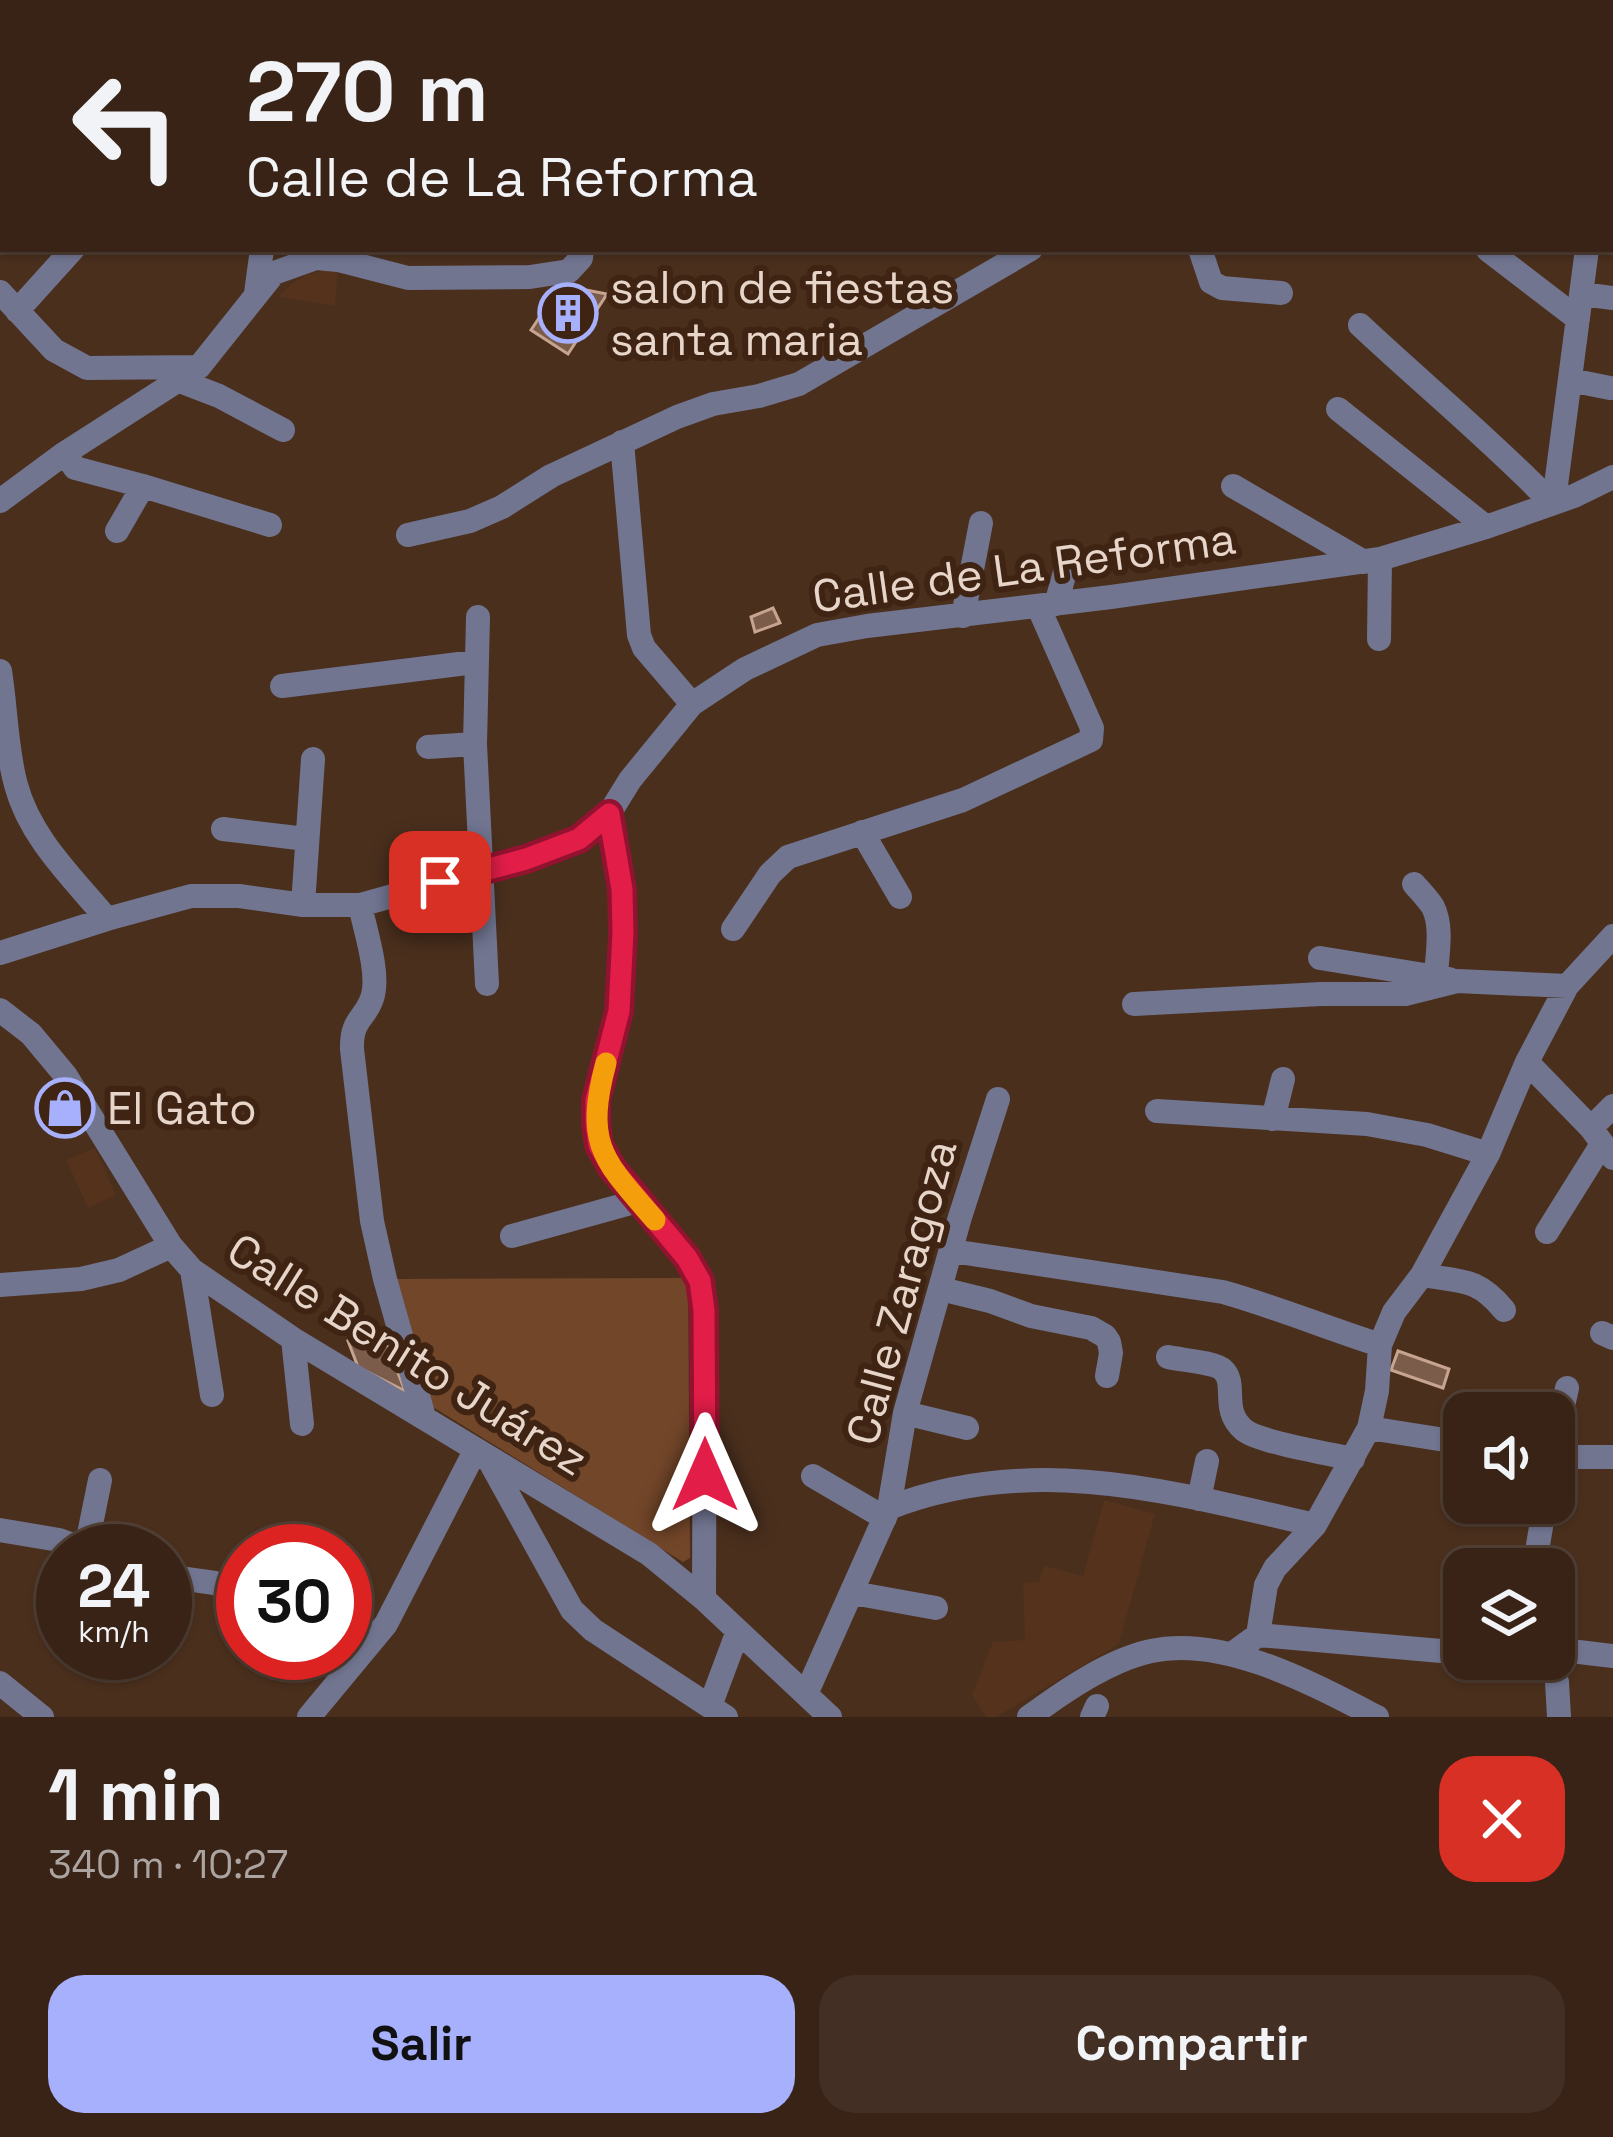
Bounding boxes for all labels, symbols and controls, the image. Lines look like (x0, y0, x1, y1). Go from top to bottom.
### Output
text: 270 m (246, 38, 489, 146)
icon: left (48, 48, 204, 204)
text: Calle de La Reforma (246, 143, 758, 212)
place label: salon de fiestas santa maria (610, 259, 954, 368)
building icon: salon de fiestas santa maria (537, 282, 599, 344)
street label: Calle de La Reforma (809, 510, 1239, 625)
pin (389, 831, 491, 933)
icon: arrive (407, 849, 473, 915)
shop icon: El Gato (34, 1077, 96, 1139)
place label: El Gato (107, 1080, 257, 1137)
street label: Calle Zaragoza (833, 1133, 970, 1451)
street label: Calle Benito Juárez (217, 1221, 598, 1488)
map controls (1443, 1392, 1575, 1680)
button: sound (1443, 1392, 1575, 1524)
position arrow (642, 1412, 768, 1538)
speed limit sign: 30 (216, 1524, 372, 1680)
text: 24 (78, 1548, 150, 1625)
button: layers (1443, 1548, 1575, 1680)
text: km/h (78, 1612, 150, 1651)
text: 1 min (48, 1749, 224, 1841)
button: close (1439, 1756, 1565, 1882)
text: 340 m · 10:27 (48, 1840, 288, 1889)
button: Salir (48, 1975, 795, 2113)
button: Compartir (819, 1975, 1565, 2113)

